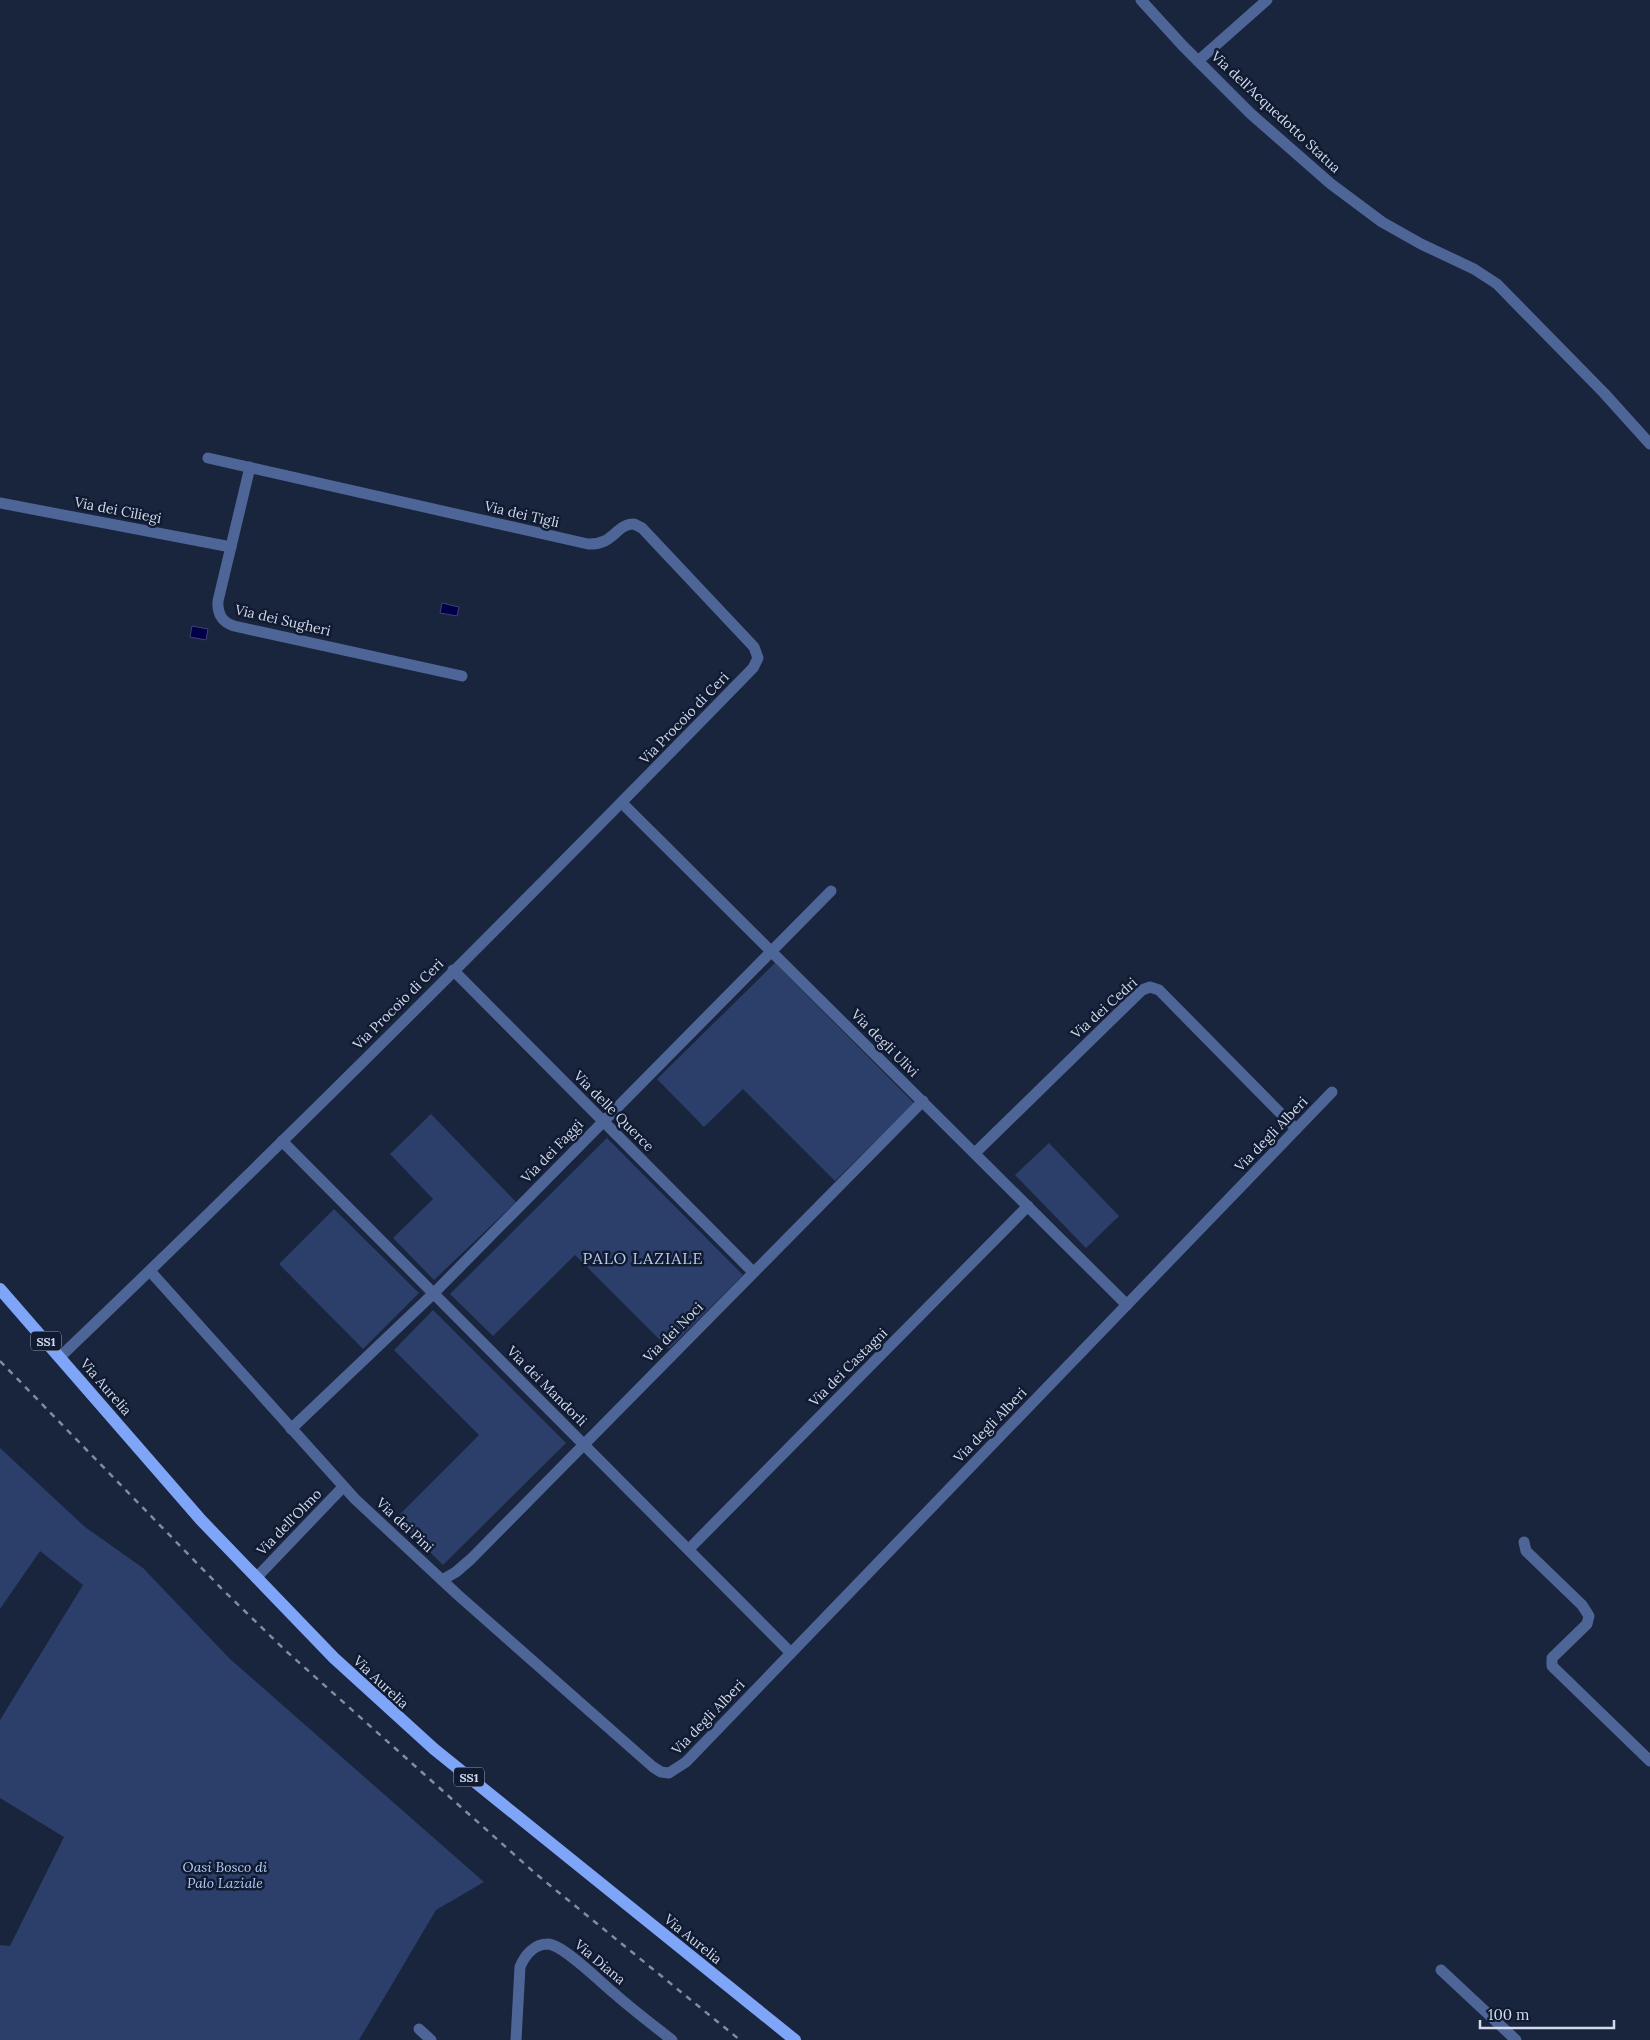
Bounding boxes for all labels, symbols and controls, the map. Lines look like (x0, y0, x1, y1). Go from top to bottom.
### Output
street label: Via dell'Acquedotto Statua (1207, 47, 1344, 177)
street label: Via dei Ciliegi (72, 493, 163, 527)
street label: Via dei Tigli (482, 496, 561, 531)
street label: Via dei Sugheri (232, 600, 333, 640)
street label: Via Procoio di Ceri (635, 668, 733, 769)
street label: Via Procoio di Ceri (348, 955, 447, 1054)
street label: Via dei Cedri (1066, 973, 1141, 1043)
street label: Via degli Ulivi (847, 1005, 923, 1081)
street label: Via delle Querce (569, 1066, 658, 1155)
street label: Via degli Alberi (1230, 1093, 1311, 1176)
street label: Via dei Faggi (517, 1115, 587, 1187)
district label: PALO LAZIALE (582, 1248, 704, 1268)
street label: Via dei Noci (639, 1298, 707, 1366)
street label: Via dei Castagni (804, 1324, 891, 1411)
road number: SS1 (31, 1332, 61, 1350)
street label: Via dei Mandorli (502, 1341, 591, 1430)
street label: Via Aurelia (76, 1354, 136, 1419)
street label: Via degli Alberi (949, 1384, 1030, 1467)
street label: Via dell'Olmo (252, 1485, 325, 1560)
street label: Via dei Pini (372, 1493, 438, 1556)
street label: Via Aurelia (349, 1651, 413, 1712)
street label: Via degli Alberi (667, 1676, 748, 1759)
road number: SS1 (454, 1768, 484, 1786)
park label: Oasi Bosco di Palo Laziale (183, 1858, 268, 1892)
street label: Via Aurelia (660, 1910, 726, 1968)
street label: Via Diana (570, 1935, 629, 1989)
scale bar (1480, 1998, 1614, 2030)
text: 100 m (1488, 2005, 1529, 2024)

